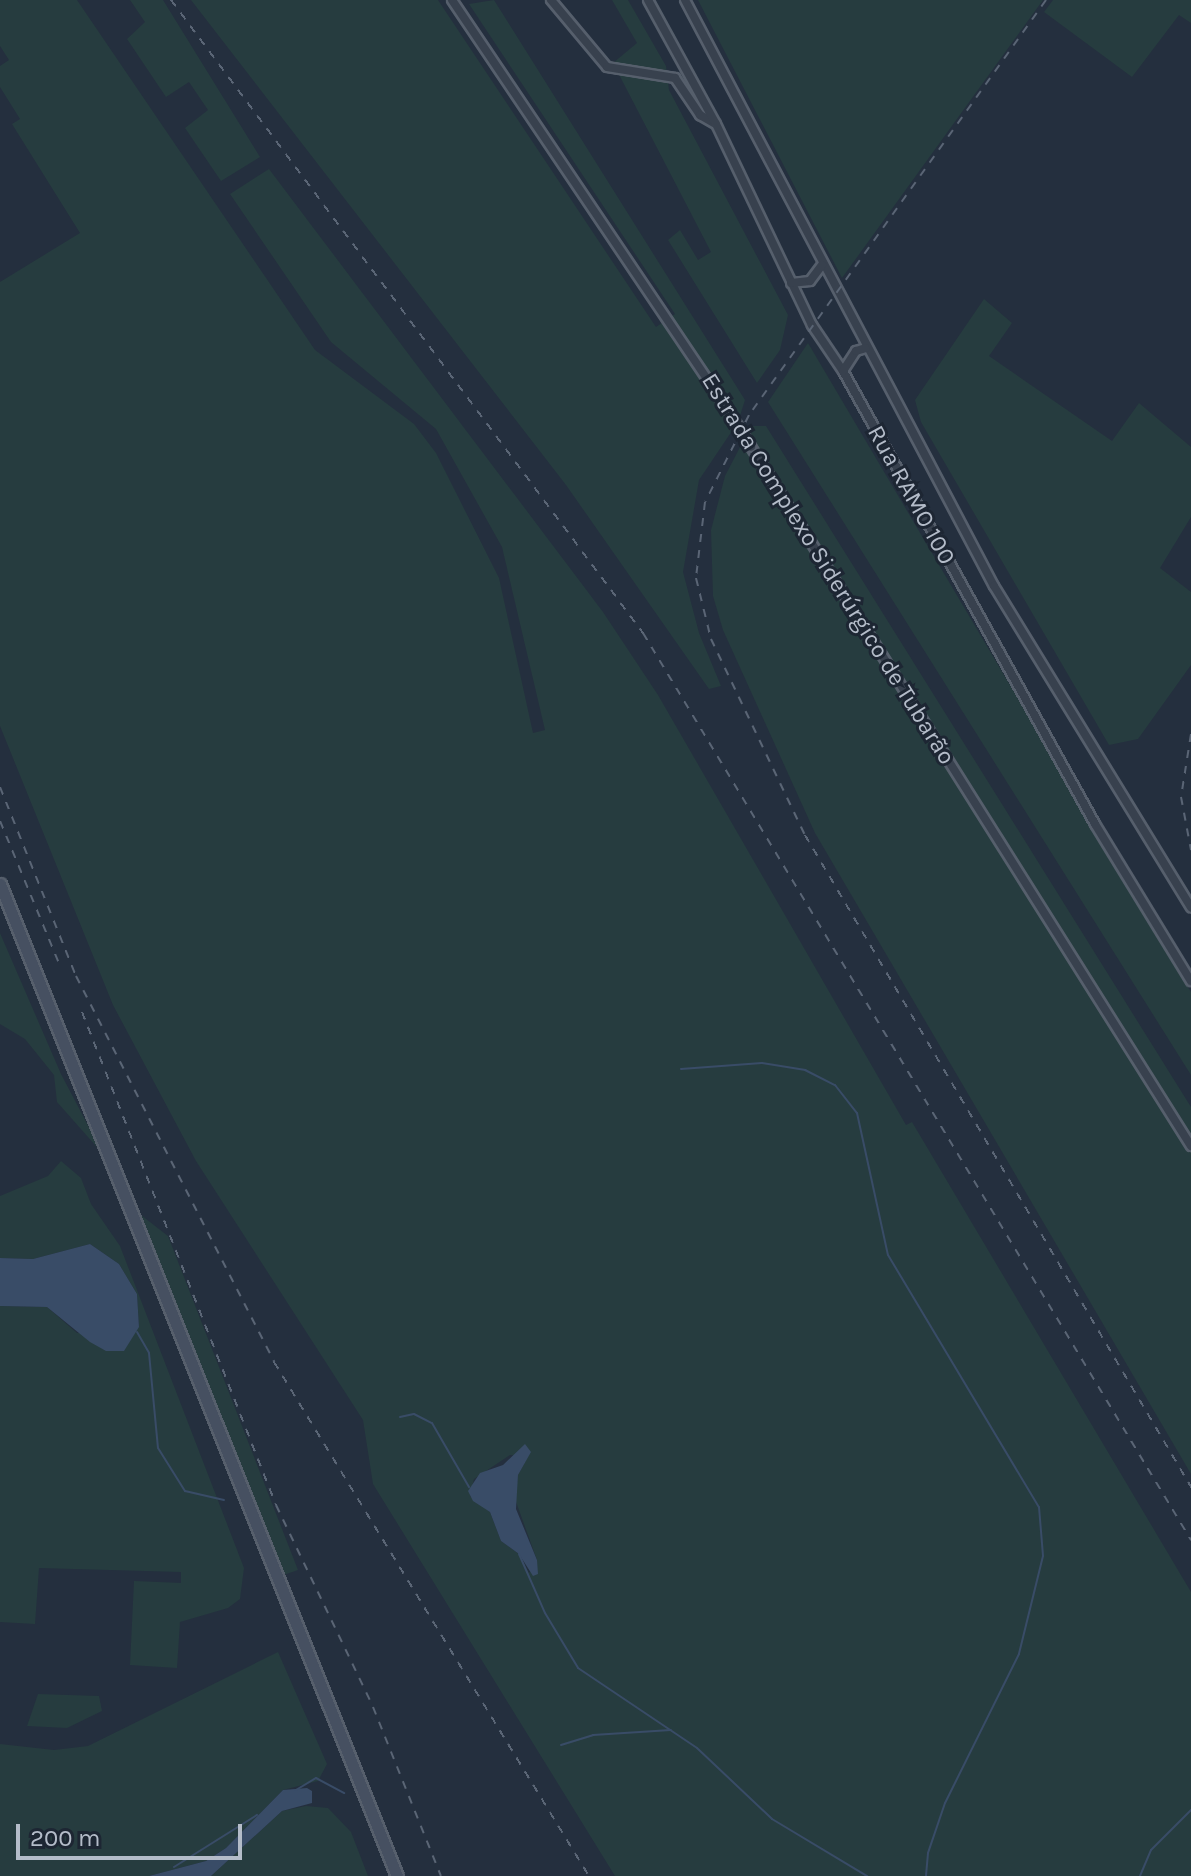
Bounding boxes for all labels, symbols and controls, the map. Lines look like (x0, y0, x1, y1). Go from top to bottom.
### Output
street label: Estrada Complexo Siderúrgico de Tubarão (695, 368, 961, 770)
street label: Rua RAMO 100 (861, 420, 961, 570)
scale bar (20, 1808, 246, 1858)
text: 200 m (30, 1824, 101, 1852)

